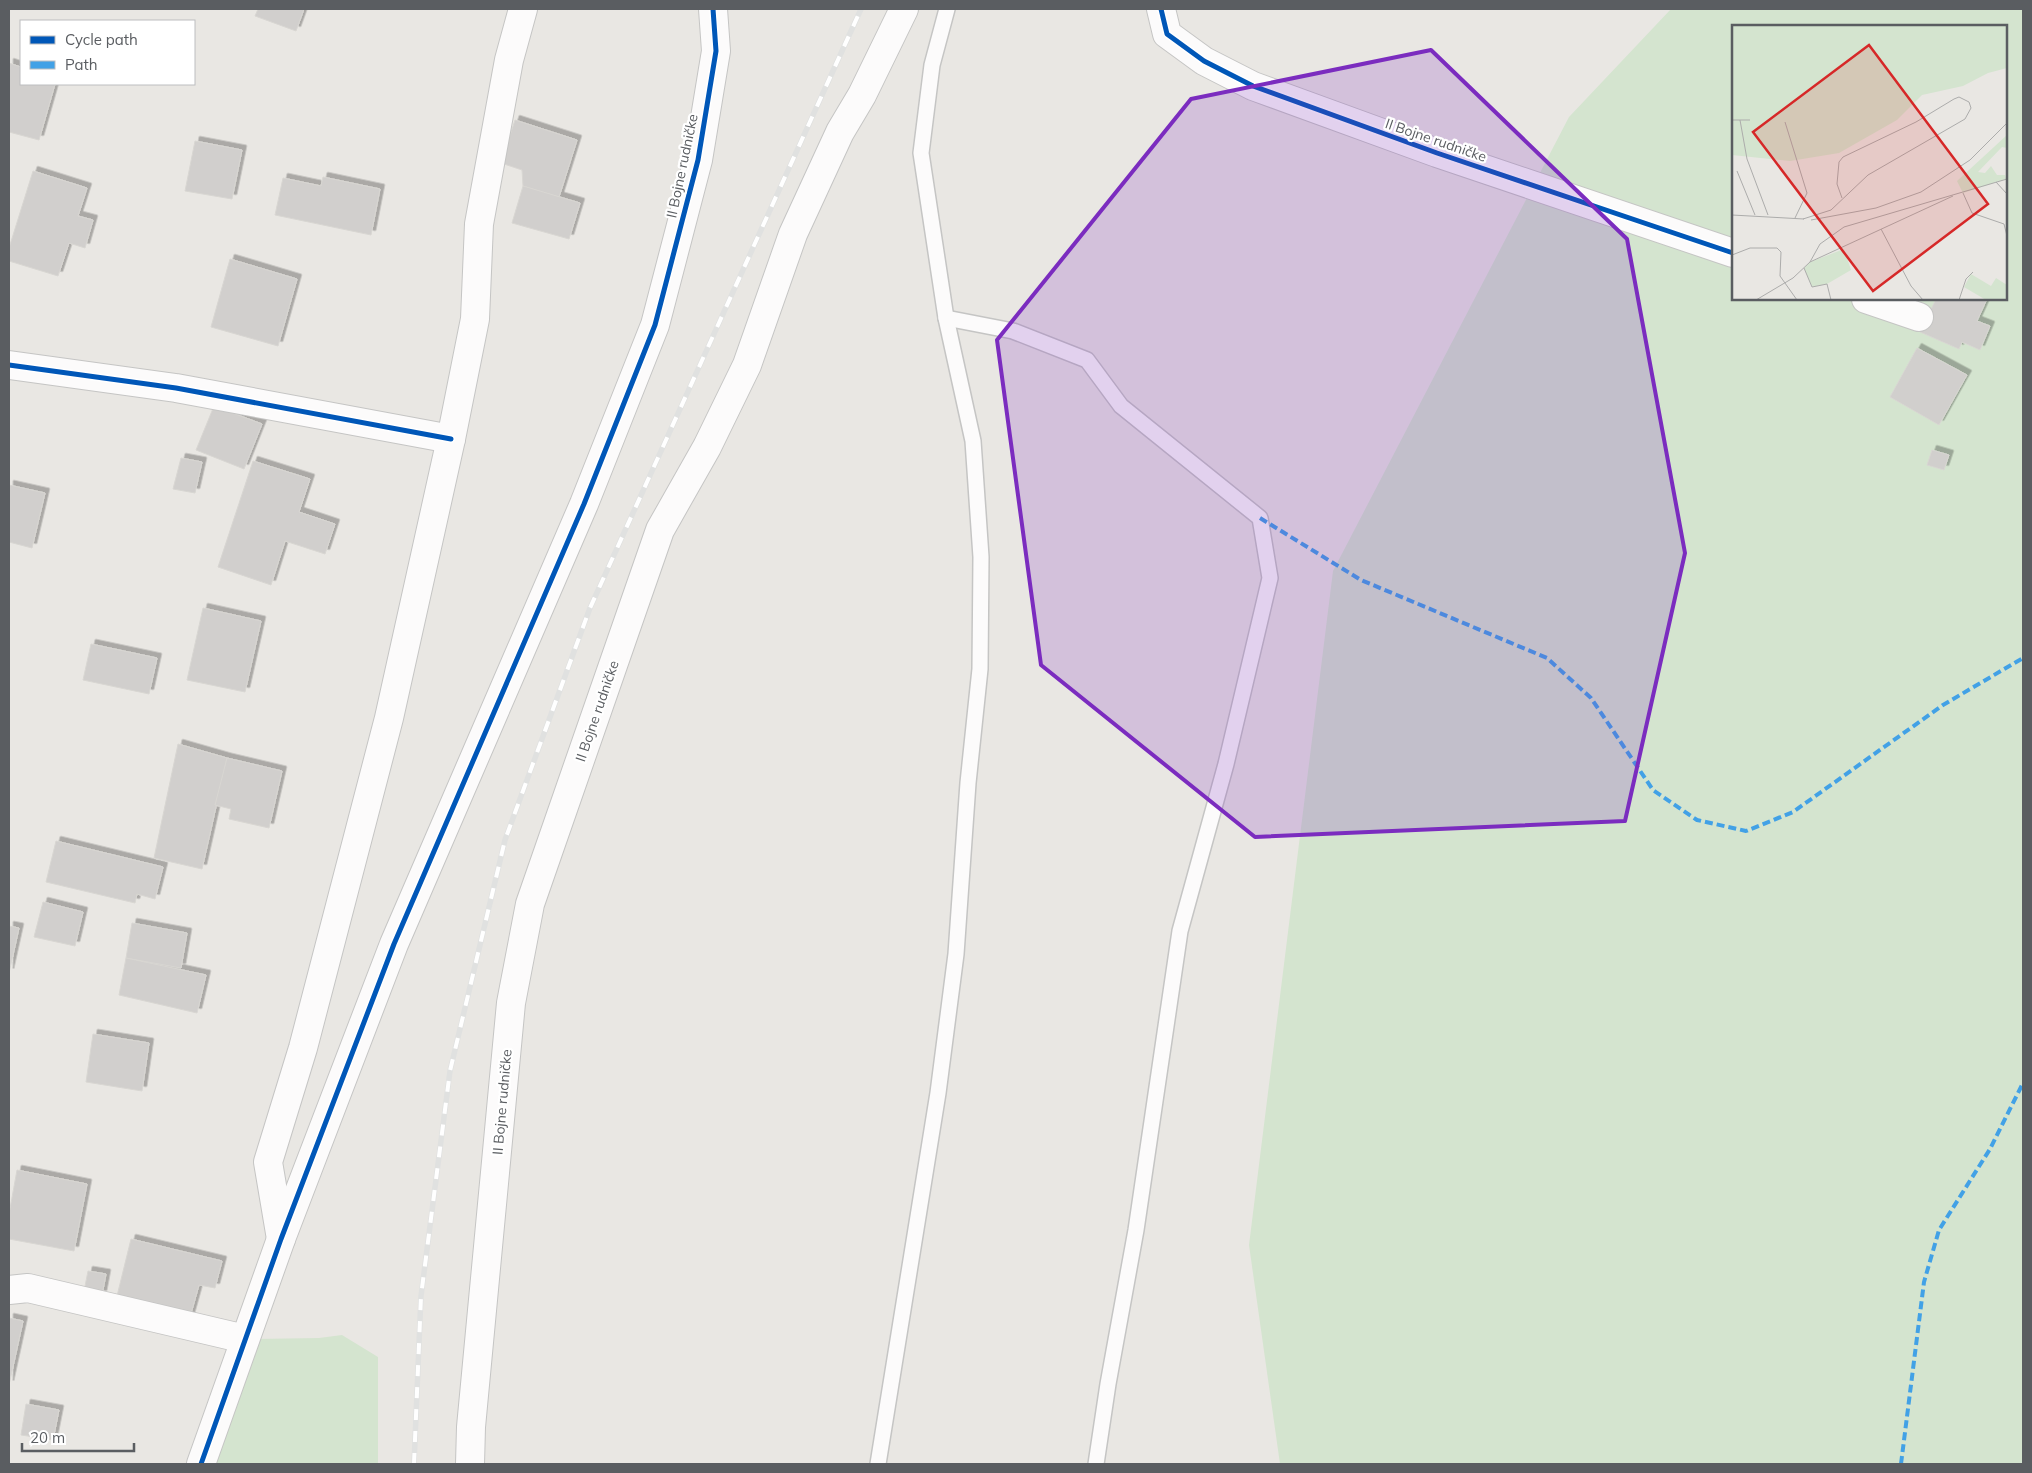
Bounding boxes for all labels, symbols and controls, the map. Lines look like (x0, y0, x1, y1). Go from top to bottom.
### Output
legend (20, 20, 195, 85)
inset map (1732, 25, 2007, 300)
text: Cycle path (65, 30, 138, 49)
text: Path (65, 55, 97, 74)
street label: II Bojne rudničke (662, 112, 702, 220)
street label: II Bojne rudničke (1383, 114, 1489, 166)
street label: II Bojne rudničke (571, 658, 623, 764)
street label: II Bojne rudničke (488, 1048, 516, 1156)
scale bar (22, 1420, 135, 1452)
text: 20 m (30, 1428, 65, 1447)

